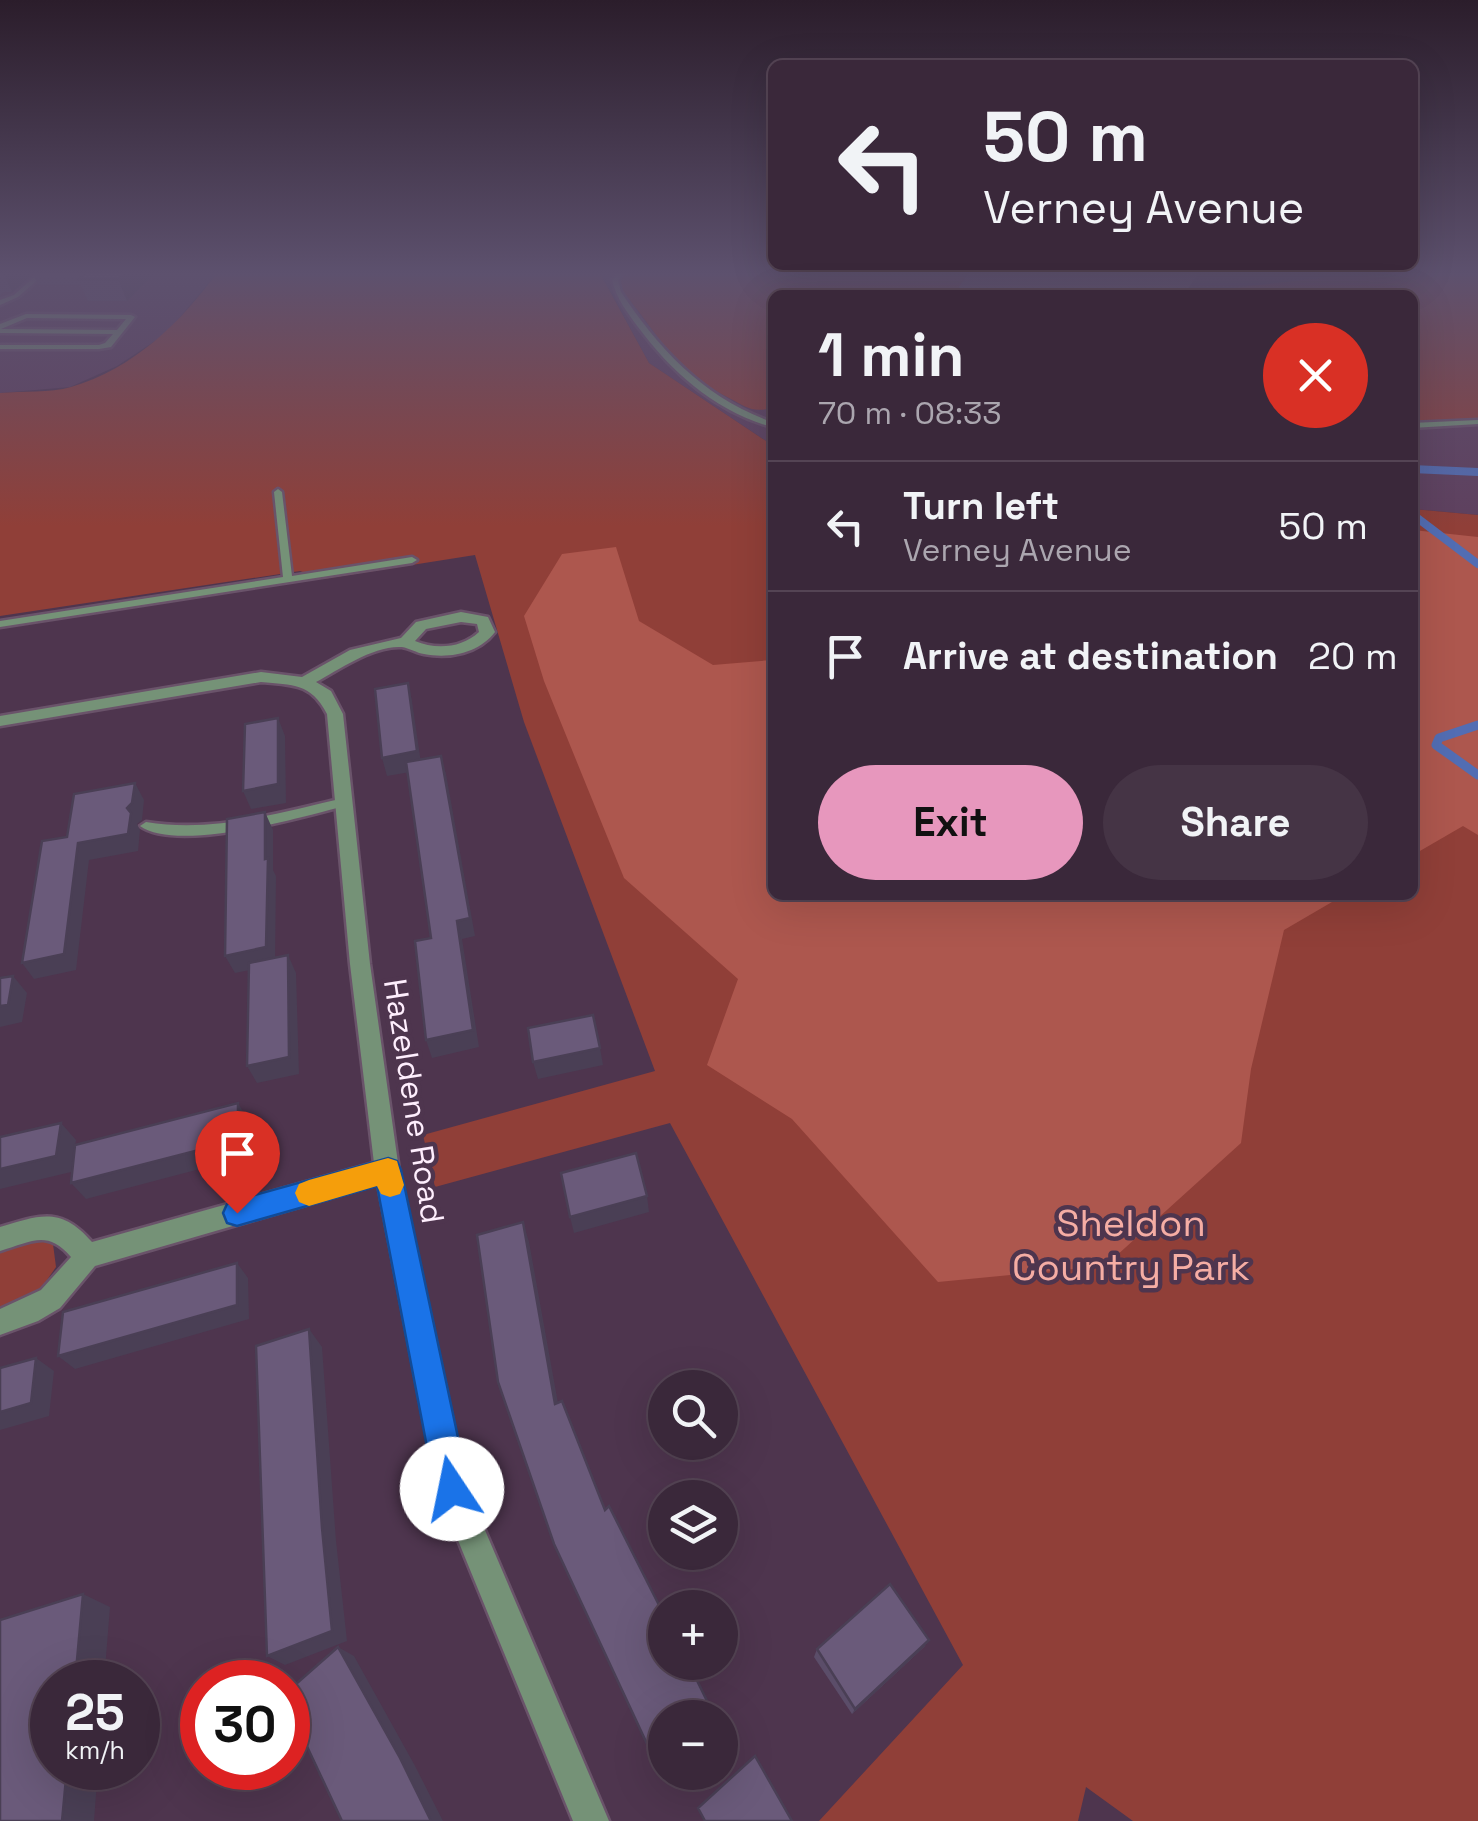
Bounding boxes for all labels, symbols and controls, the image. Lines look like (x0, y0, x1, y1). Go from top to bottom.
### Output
text: 50 m (983, 92, 1148, 181)
icon: left (818, 100, 948, 230)
text: Verney Avenue (983, 179, 1304, 236)
text: 1 min (818, 317, 965, 394)
button: close (1263, 323, 1368, 428)
text: 70 m · 08:33 (818, 393, 1002, 433)
text: Turn left (903, 482, 1059, 530)
icon: left (818, 499, 873, 554)
text: 50 m (1278, 502, 1368, 550)
text: Verney Avenue (903, 530, 1132, 570)
icon: arrive (818, 629, 873, 684)
text: Arrive at destination (903, 632, 1278, 680)
text: 20 m (1308, 632, 1398, 680)
button: Exit (818, 765, 1083, 880)
button: Share (1103, 765, 1368, 880)
street label: Hazeldene Road (375, 976, 453, 1226)
pin (195, 1111, 280, 1214)
icon: arrive (210, 1126, 265, 1181)
park label: Sheldon Country Park (1012, 1199, 1250, 1291)
map controls (648, 1370, 738, 1790)
button: search (648, 1370, 738, 1460)
position arrow (400, 1437, 504, 1541)
button: layers (648, 1480, 738, 1570)
button: + (648, 1590, 738, 1680)
speed limit sign: 30 (180, 1660, 310, 1790)
text: 25 (65, 1681, 125, 1745)
button: − (648, 1700, 738, 1790)
text: km/h (65, 1734, 125, 1766)

